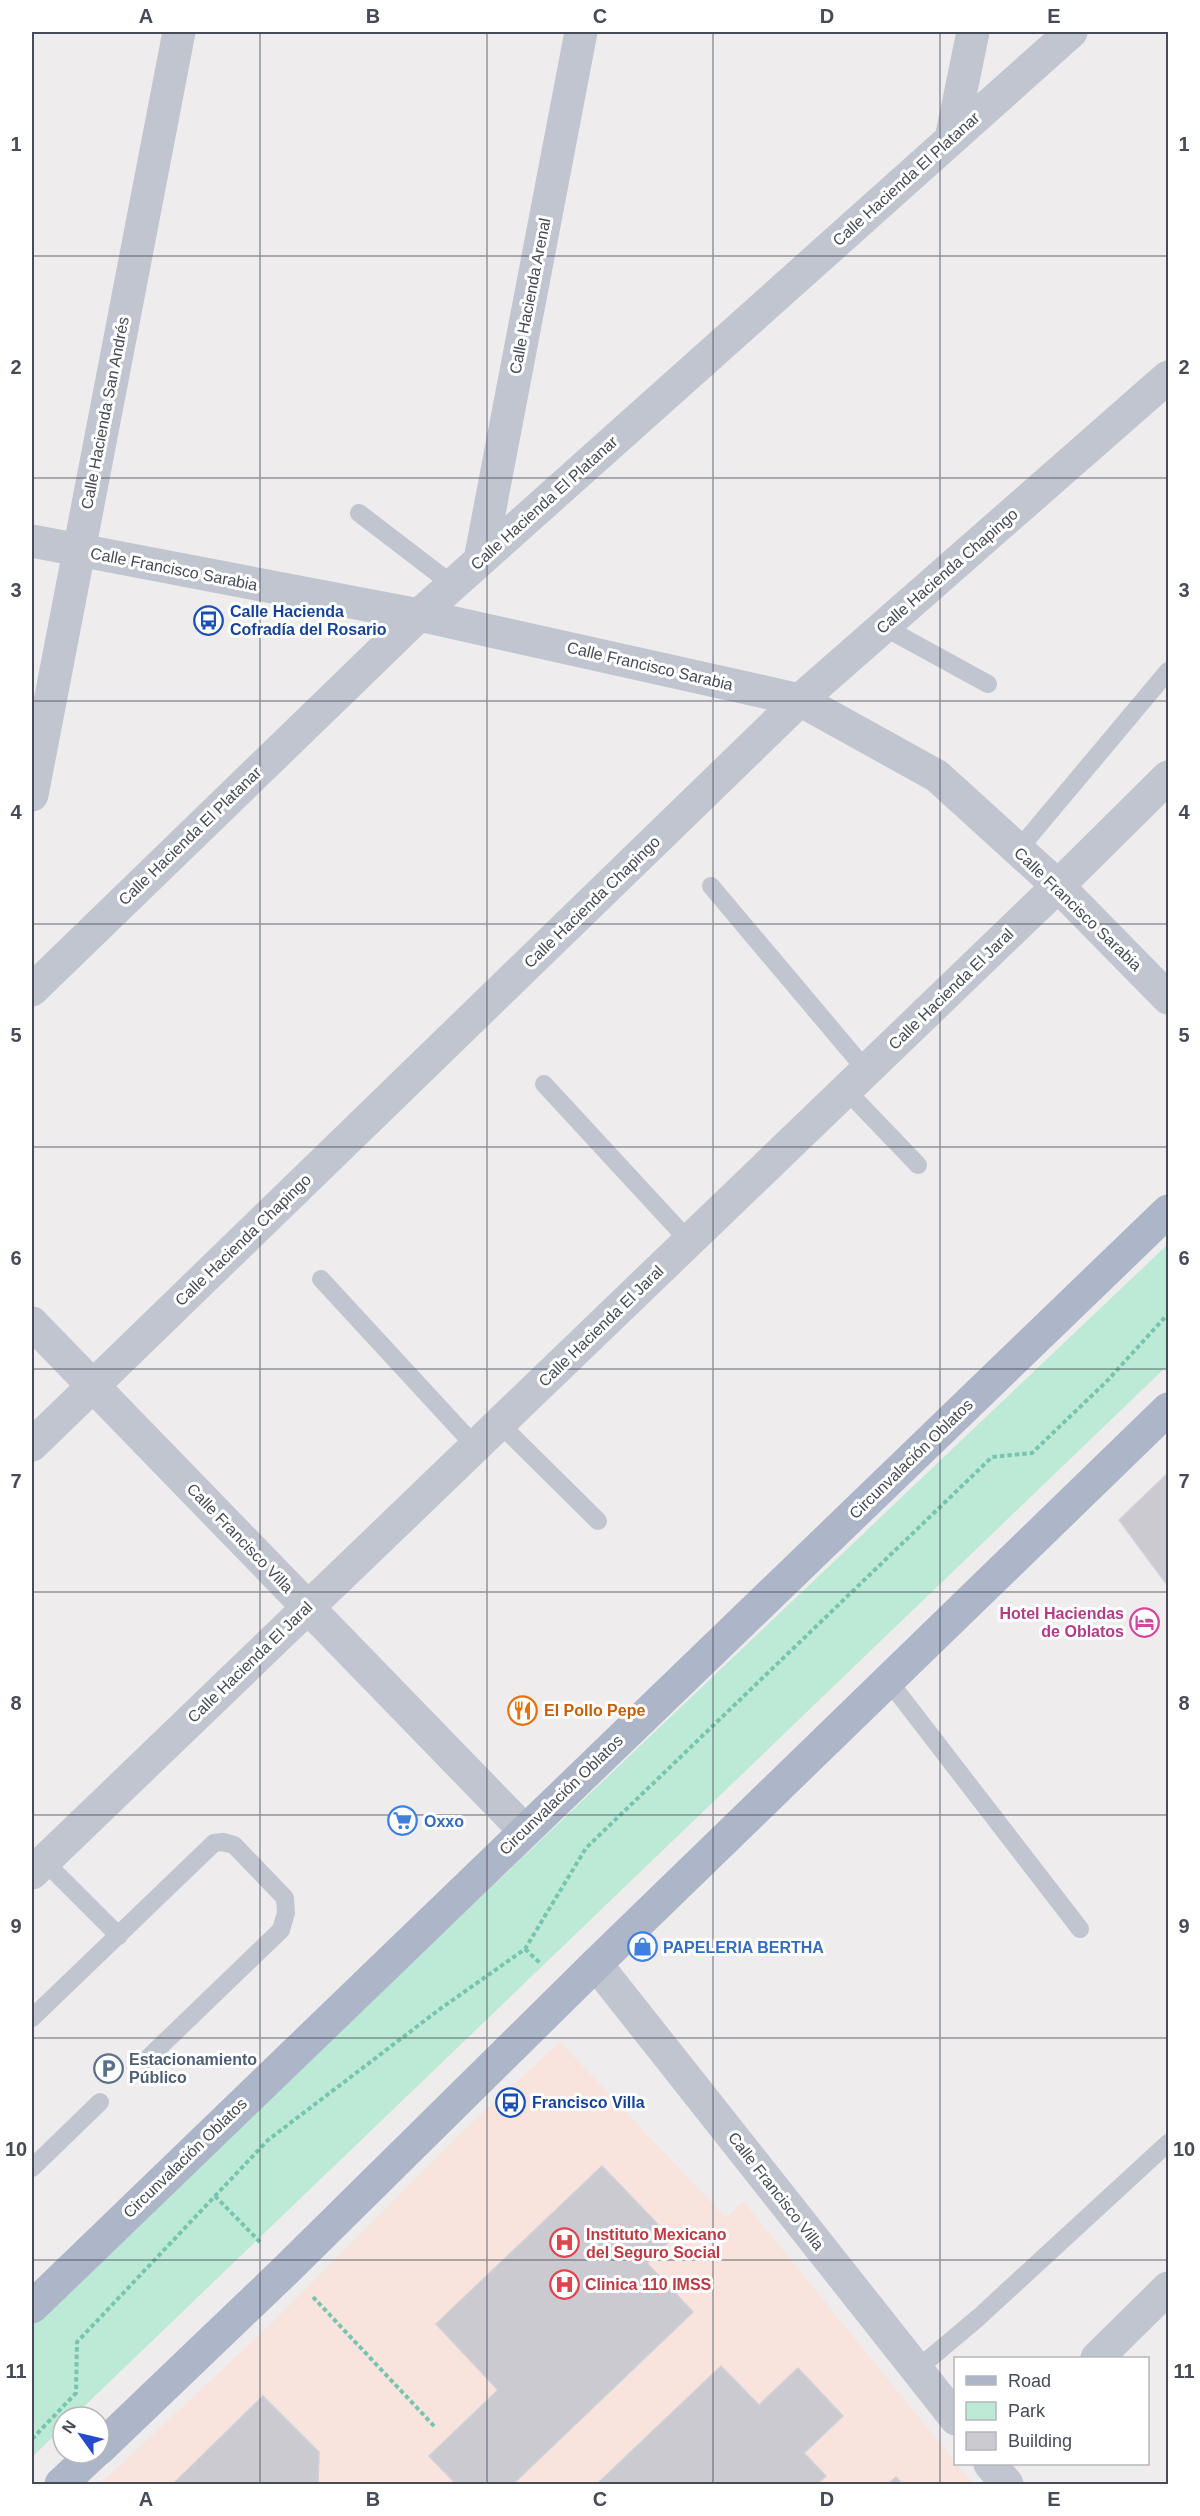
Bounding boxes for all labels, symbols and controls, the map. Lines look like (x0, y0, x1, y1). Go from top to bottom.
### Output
text: A (139, 5, 153, 27)
text: B (366, 5, 380, 27)
text: C (593, 5, 607, 27)
text: D (820, 5, 834, 27)
text: E (1047, 5, 1061, 27)
street label: Calle Hacienda El Platanar (829, 108, 983, 249)
text: 1 (10, 133, 22, 155)
text: 1 (1178, 133, 1190, 155)
street label: Calle Hacienda Arenal (507, 217, 553, 375)
street label: Calle Hacienda San Andrés (78, 315, 132, 511)
text: 2 (10, 356, 22, 378)
text: 2 (1178, 356, 1190, 378)
street label: Calle Hacienda El Platanar (467, 432, 621, 573)
street label: Calle Hacienda Chapingo (873, 505, 1021, 637)
street label: Calle Francisco Sarabia (89, 544, 259, 594)
text: 3 (10, 579, 22, 601)
text: 3 (1178, 579, 1190, 601)
place label: Calle Hacienda Cofradía del Rosario (230, 603, 387, 638)
bus stop icon: Calle Hacienda Cofradía del Rosario (193, 604, 225, 636)
street label: Calle Francisco Sarabia (565, 639, 735, 693)
street label: Calle Hacienda El Platanar (115, 763, 265, 909)
text: 4 (10, 801, 22, 823)
text: 4 (1178, 801, 1190, 823)
street label: Calle Hacienda Chapingo (521, 833, 663, 971)
street label: Calle Francisco Sarabia (1011, 844, 1145, 974)
street label: Calle Hacienda El Jaral (885, 925, 1017, 1053)
text: 5 (10, 1024, 22, 1046)
text: 5 (1178, 1024, 1190, 1046)
street label: Calle Hacienda Chapingo (172, 1171, 314, 1309)
text: 6 (10, 1247, 22, 1269)
text: 6 (1178, 1247, 1190, 1269)
street label: Calle Hacienda El Jaral (535, 1262, 667, 1390)
street label: Circunvalación Oblatos (846, 1396, 976, 1522)
text: 7 (10, 1470, 22, 1492)
text: 7 (1178, 1470, 1190, 1492)
street label: Calle Francisco Villa (184, 1480, 296, 1596)
street label: Calle Hacienda El Jaral (184, 1598, 316, 1726)
place label: Hotel Haciendas de Oblatos (1000, 1605, 1124, 1640)
hotel icon: Hotel Haciendas de Oblatos (1129, 1606, 1161, 1638)
text: 8 (10, 1692, 22, 1714)
text: 8 (1178, 1692, 1190, 1714)
restaurant icon: El Pollo Pepe (507, 1694, 539, 1726)
place label: El Pollo Pepe (544, 1702, 645, 1719)
street label: Circunvalación Oblatos (496, 1732, 626, 1858)
supermarket icon: Oxxo (387, 1805, 419, 1837)
place label: Oxxo (424, 1813, 464, 1830)
text: 9 (10, 1915, 22, 1937)
text: 9 (1178, 1915, 1190, 1937)
shop icon: PAPELERIA BERTHA (626, 1931, 658, 1963)
place label: PAPELERIA BERTHA (663, 1939, 824, 1956)
place label: Estacionamiento Público (129, 2051, 257, 2086)
parking icon: Estacionamiento Público (92, 2052, 124, 2084)
bus stop icon: Francisco Villa (495, 2086, 527, 2118)
place label: Francisco Villa (532, 2094, 645, 2111)
street label: Circunvalación Oblatos (120, 2095, 250, 2221)
street label: Calle Francisco Villa (725, 2129, 827, 2253)
text: 10 (5, 2138, 27, 2160)
text: 10 (1173, 2138, 1195, 2160)
place label: Instituto Mexicano del Seguro Social (586, 2226, 727, 2261)
hospital icon: Instituto Mexicano del Seguro Social (549, 2227, 581, 2259)
hospital icon: Clinica 110 IMSS (548, 2268, 580, 2300)
place label: Clinica 110 IMSS (585, 2276, 712, 2293)
legend (954, 2357, 1149, 2465)
text: 11 (5, 2360, 27, 2382)
text: 11 (1173, 2360, 1195, 2382)
text: Road (1008, 2371, 1051, 2391)
text: Park (1008, 2401, 1046, 2421)
north arrow (51, 2405, 111, 2465)
text: N (59, 2417, 79, 2436)
text: Building (1008, 2431, 1072, 2451)
text: A (139, 2488, 153, 2510)
text: B (366, 2488, 380, 2510)
text: C (593, 2488, 607, 2510)
text: D (820, 2488, 834, 2510)
text: E (1047, 2488, 1061, 2510)

